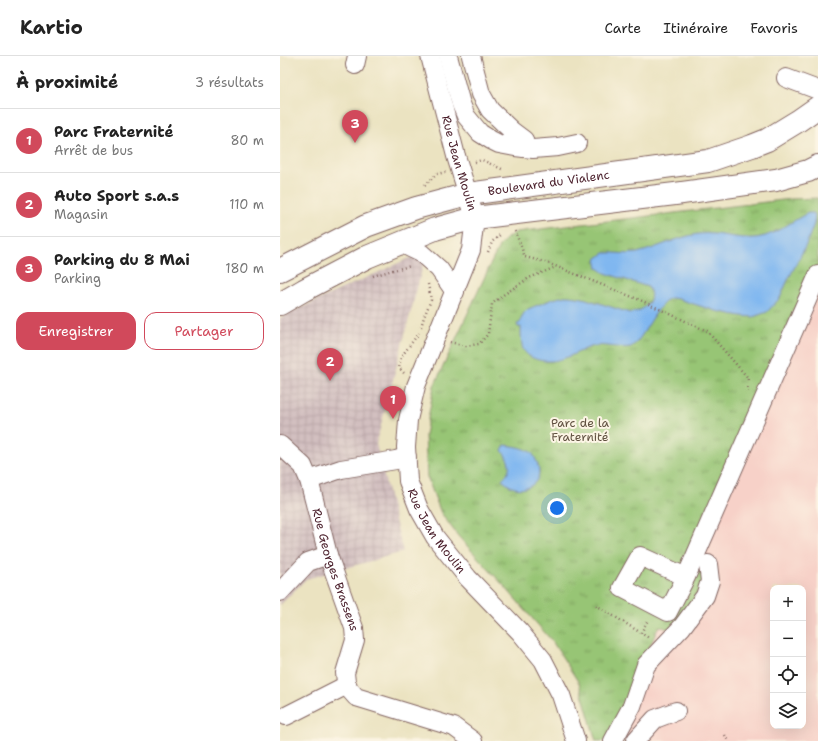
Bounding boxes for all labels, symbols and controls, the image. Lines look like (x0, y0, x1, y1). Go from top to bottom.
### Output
text: Kartio (20, 15, 83, 40)
text: Carte (604, 19, 641, 37)
text: Itinéraire (663, 19, 728, 37)
text: Favoris (750, 19, 798, 37)
text: À proximité (16, 71, 118, 93)
text: 3 résultats (195, 74, 264, 91)
pin: 3 (342, 110, 368, 143)
street label: Rue Jean Moulin (438, 114, 480, 213)
text: Parc Fraternité (54, 122, 174, 142)
text: 1 (26, 132, 32, 149)
text: 80 m (230, 132, 264, 149)
text: Arrêt de bus (54, 142, 133, 159)
street label: Boulevard du Vialenc (487, 167, 610, 199)
text: Auto Sport s.a.s (54, 186, 179, 206)
text: 2 (24, 196, 34, 213)
text: 110 m (229, 196, 264, 213)
text: Magasin (54, 206, 108, 223)
text: Parking du 8 Mai (54, 250, 190, 270)
text: 3 (24, 260, 34, 277)
text: 180 m (225, 260, 264, 277)
text: Parking (54, 270, 101, 287)
button: Enregistrer (16, 312, 136, 350)
button: Partager (144, 312, 264, 350)
pin: 2 (317, 348, 343, 381)
pin: 1 (380, 386, 406, 419)
park label: Parc de la Fraternité (551, 415, 610, 445)
street label: Rue Jean Moulin (404, 486, 469, 577)
your location (547, 498, 567, 518)
street label: Rue Georges Brassens (308, 507, 362, 632)
map controls (770, 585, 806, 729)
button: + (770, 585, 806, 621)
button: − (770, 621, 806, 657)
button: locate (770, 657, 806, 693)
button: layers (770, 693, 806, 729)

